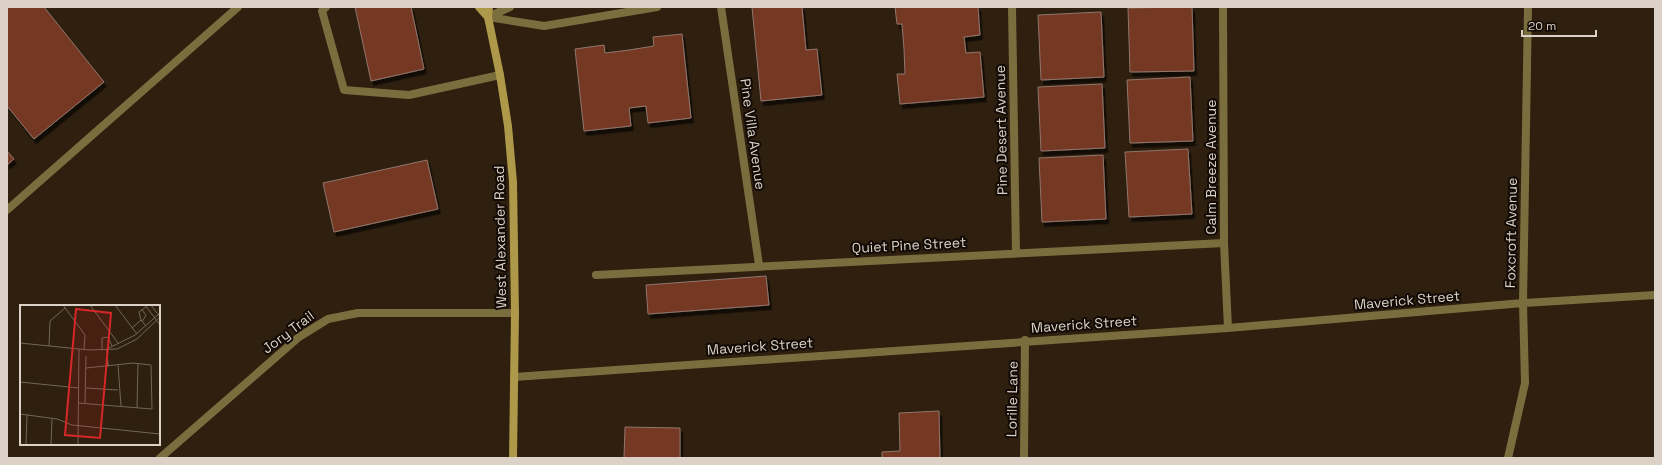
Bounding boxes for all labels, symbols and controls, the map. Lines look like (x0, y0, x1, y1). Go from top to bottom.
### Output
scale bar (1522, 12, 1596, 38)
text: 20 m (1528, 18, 1556, 34)
street label: Pine Desert Avenue (991, 65, 1011, 195)
street label: Pine Villa Avenue (736, 77, 770, 191)
street label: Calm Breeze Avenue (1202, 100, 1220, 234)
street label: West Alexander Road (490, 165, 510, 309)
street label: Foxcroft Avenue (1501, 178, 1521, 288)
street label: Quiet Pine Street (851, 233, 967, 257)
street label: Maverick Street (1353, 286, 1461, 314)
inset map (20, 305, 160, 445)
street label: Jory Trail (258, 307, 318, 357)
street label: Maverick Street (1030, 311, 1138, 337)
street label: Maverick Street (706, 333, 814, 359)
street label: Lorille Lane (1002, 361, 1022, 437)

